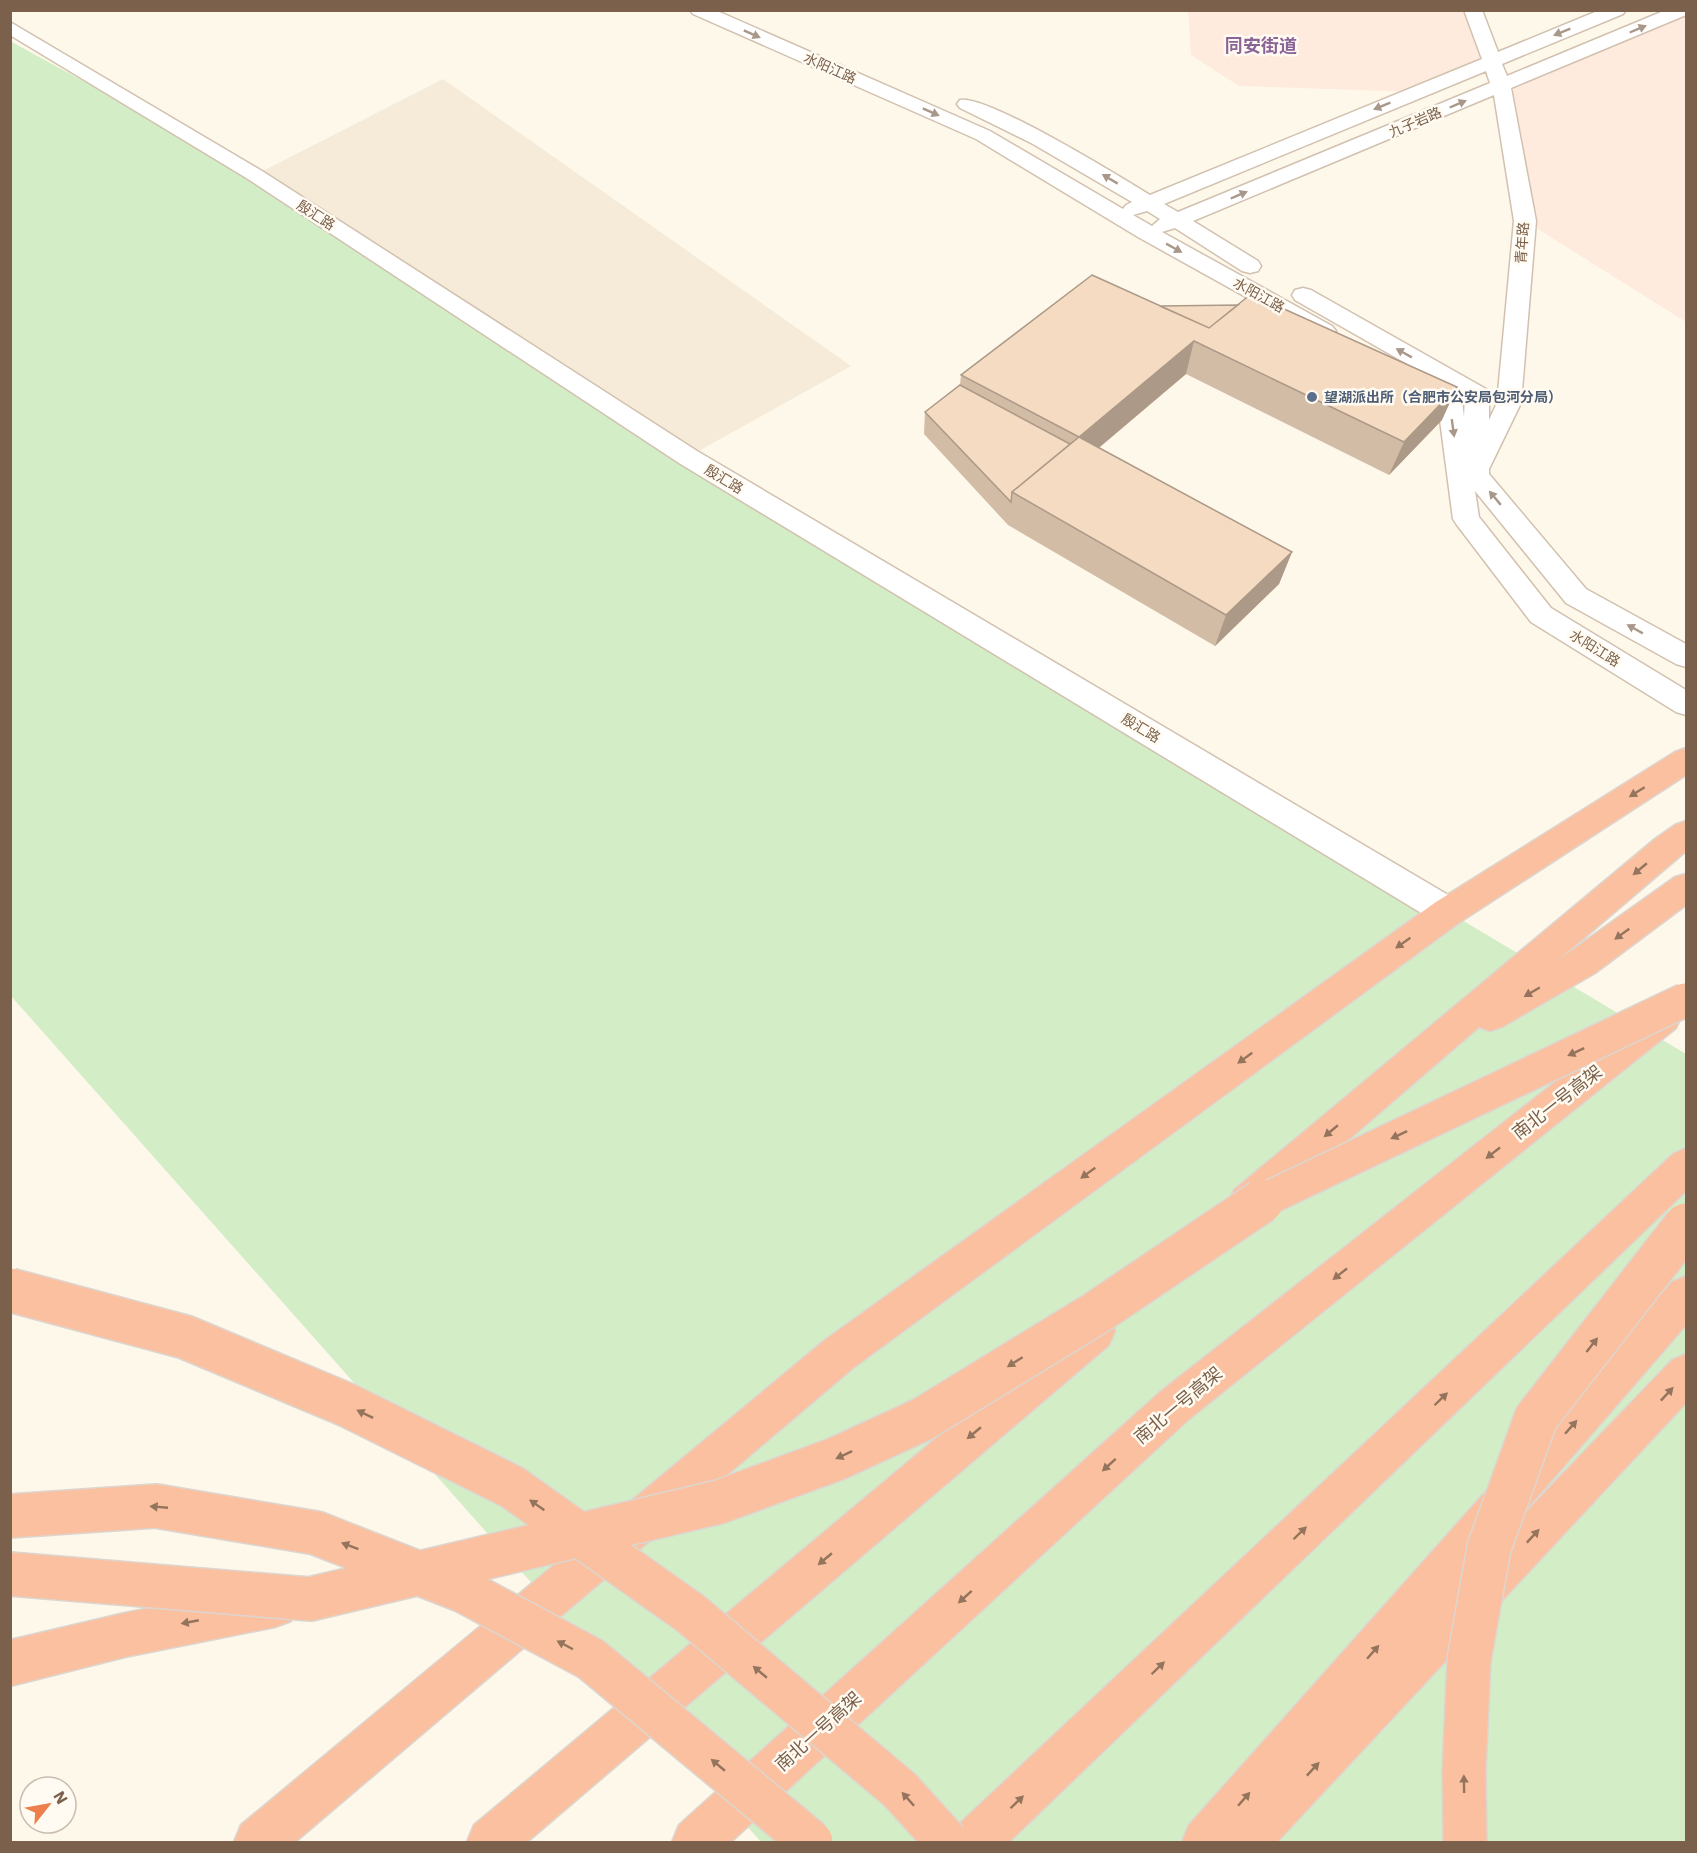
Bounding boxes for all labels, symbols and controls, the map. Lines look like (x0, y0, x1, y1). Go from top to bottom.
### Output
one-way arrow (1630, 24, 1648, 34)
one-way arrow (1553, 27, 1571, 37)
one-way arrow (744, 29, 762, 39)
district label: 同安街道 (1225, 34, 1297, 57)
street label: 水阳江路 (801, 48, 859, 88)
one-way arrow (1449, 99, 1467, 108)
one-way arrow (1373, 102, 1391, 111)
street label: 九子岩路 (1386, 103, 1444, 141)
one-way arrow (922, 108, 940, 117)
one-way arrow (1102, 173, 1118, 184)
one-way arrow (1231, 190, 1249, 200)
street label: 殷汇路 (293, 196, 339, 234)
street label: 青年路 (1512, 221, 1532, 265)
one-way arrow (1166, 243, 1183, 253)
street label: 水阳江路 (1230, 274, 1288, 316)
one-way arrow (1396, 348, 1413, 358)
place label: 望湖派出所（合肥市公安局包河分局） (1324, 388, 1562, 406)
marker: 望湖派出所（合肥市公安局包河分局） (1305, 390, 1319, 404)
one-way arrow (1449, 418, 1458, 437)
street label: 殷汇路 (701, 460, 747, 498)
one-way arrow (1489, 491, 1502, 506)
one-way arrow (1626, 624, 1643, 634)
street label: 水阳江路 (1566, 626, 1624, 670)
street label: 殷汇路 (1118, 709, 1164, 747)
one-way arrow (1629, 786, 1645, 797)
one-way arrow (1632, 863, 1648, 876)
one-way arrow (1615, 928, 1631, 940)
one-way arrow (1396, 937, 1411, 949)
one-way arrow (1524, 987, 1540, 998)
one-way arrow (1567, 1047, 1584, 1056)
one-way arrow (1238, 1052, 1254, 1064)
street label: 南北一号高架 (1507, 1060, 1607, 1144)
one-way arrow (1324, 1124, 1339, 1137)
one-way arrow (1391, 1131, 1408, 1140)
one-way arrow (1485, 1146, 1500, 1158)
one-way arrow (1080, 1167, 1096, 1179)
one-way arrow (1332, 1268, 1348, 1281)
one-way arrow (1586, 1338, 1598, 1353)
one-way arrow (1007, 1357, 1023, 1368)
street label: 南北一号高架 (1129, 1361, 1227, 1449)
one-way arrow (1660, 1387, 1674, 1402)
one-way arrow (1433, 1393, 1448, 1406)
one-way arrow (356, 1409, 374, 1419)
one-way arrow (1565, 1419, 1578, 1435)
one-way arrow (966, 1427, 982, 1440)
one-way arrow (836, 1451, 853, 1460)
one-way arrow (1102, 1458, 1117, 1471)
one-way arrow (530, 1499, 546, 1511)
one-way arrow (150, 1502, 169, 1512)
one-way arrow (1292, 1527, 1306, 1541)
one-way arrow (1526, 1529, 1540, 1543)
one-way arrow (340, 1541, 358, 1551)
one-way arrow (817, 1553, 833, 1566)
one-way arrow (958, 1590, 973, 1603)
one-way arrow (181, 1618, 200, 1627)
one-way arrow (556, 1640, 573, 1650)
one-way arrow (1366, 1645, 1379, 1660)
one-way arrow (1151, 1661, 1166, 1675)
one-way arrow (753, 1666, 768, 1679)
street label: 南北一号高架 (770, 1686, 866, 1776)
one-way arrow (710, 1758, 726, 1771)
one-way arrow (1306, 1762, 1320, 1777)
north arrow (18, 1775, 78, 1835)
one-way arrow (1459, 1775, 1469, 1794)
text: N (49, 1787, 72, 1807)
one-way arrow (1238, 1791, 1251, 1806)
one-way arrow (902, 1792, 915, 1807)
one-way arrow (1009, 1796, 1024, 1809)

